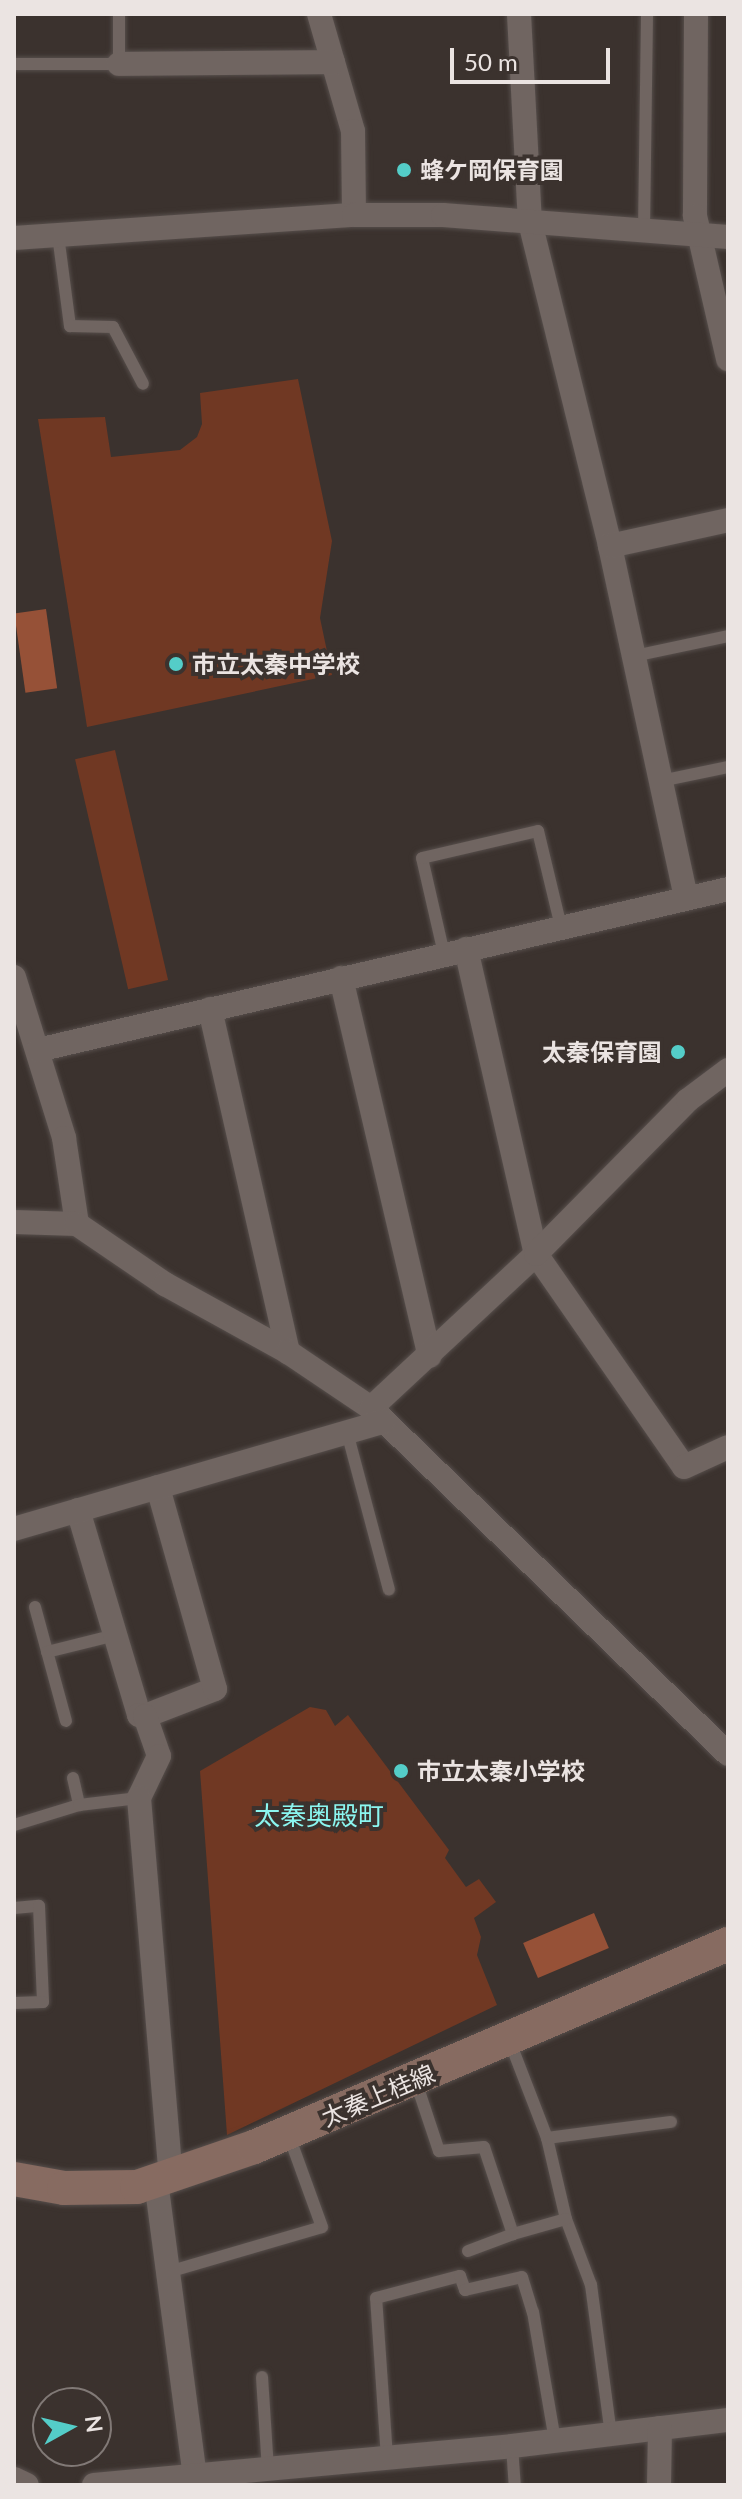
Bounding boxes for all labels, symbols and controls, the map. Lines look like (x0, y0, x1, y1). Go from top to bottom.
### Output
scale bar (454, 32, 614, 82)
text: 50 m (464, 47, 518, 76)
place label: 蜂ケ岡保育園 (420, 156, 564, 184)
marker: 蜂ケ岡保育園 (395, 161, 413, 179)
place label: 市立太秦中学校 (192, 650, 360, 678)
marker: 市立太秦中学校 (167, 655, 185, 673)
place label: 太秦保育園 (542, 1038, 662, 1066)
marker: 太秦保育園 (669, 1043, 687, 1061)
place label: 市立太秦小学校 (417, 1757, 585, 1785)
marker: 市立太秦小学校 (392, 1762, 410, 1780)
district label: 太秦奥殿町 (254, 1800, 384, 1832)
street label: 太秦上桂線 (317, 2058, 439, 2132)
north arrow (32, 2387, 112, 2467)
text: N (80, 2414, 109, 2434)

